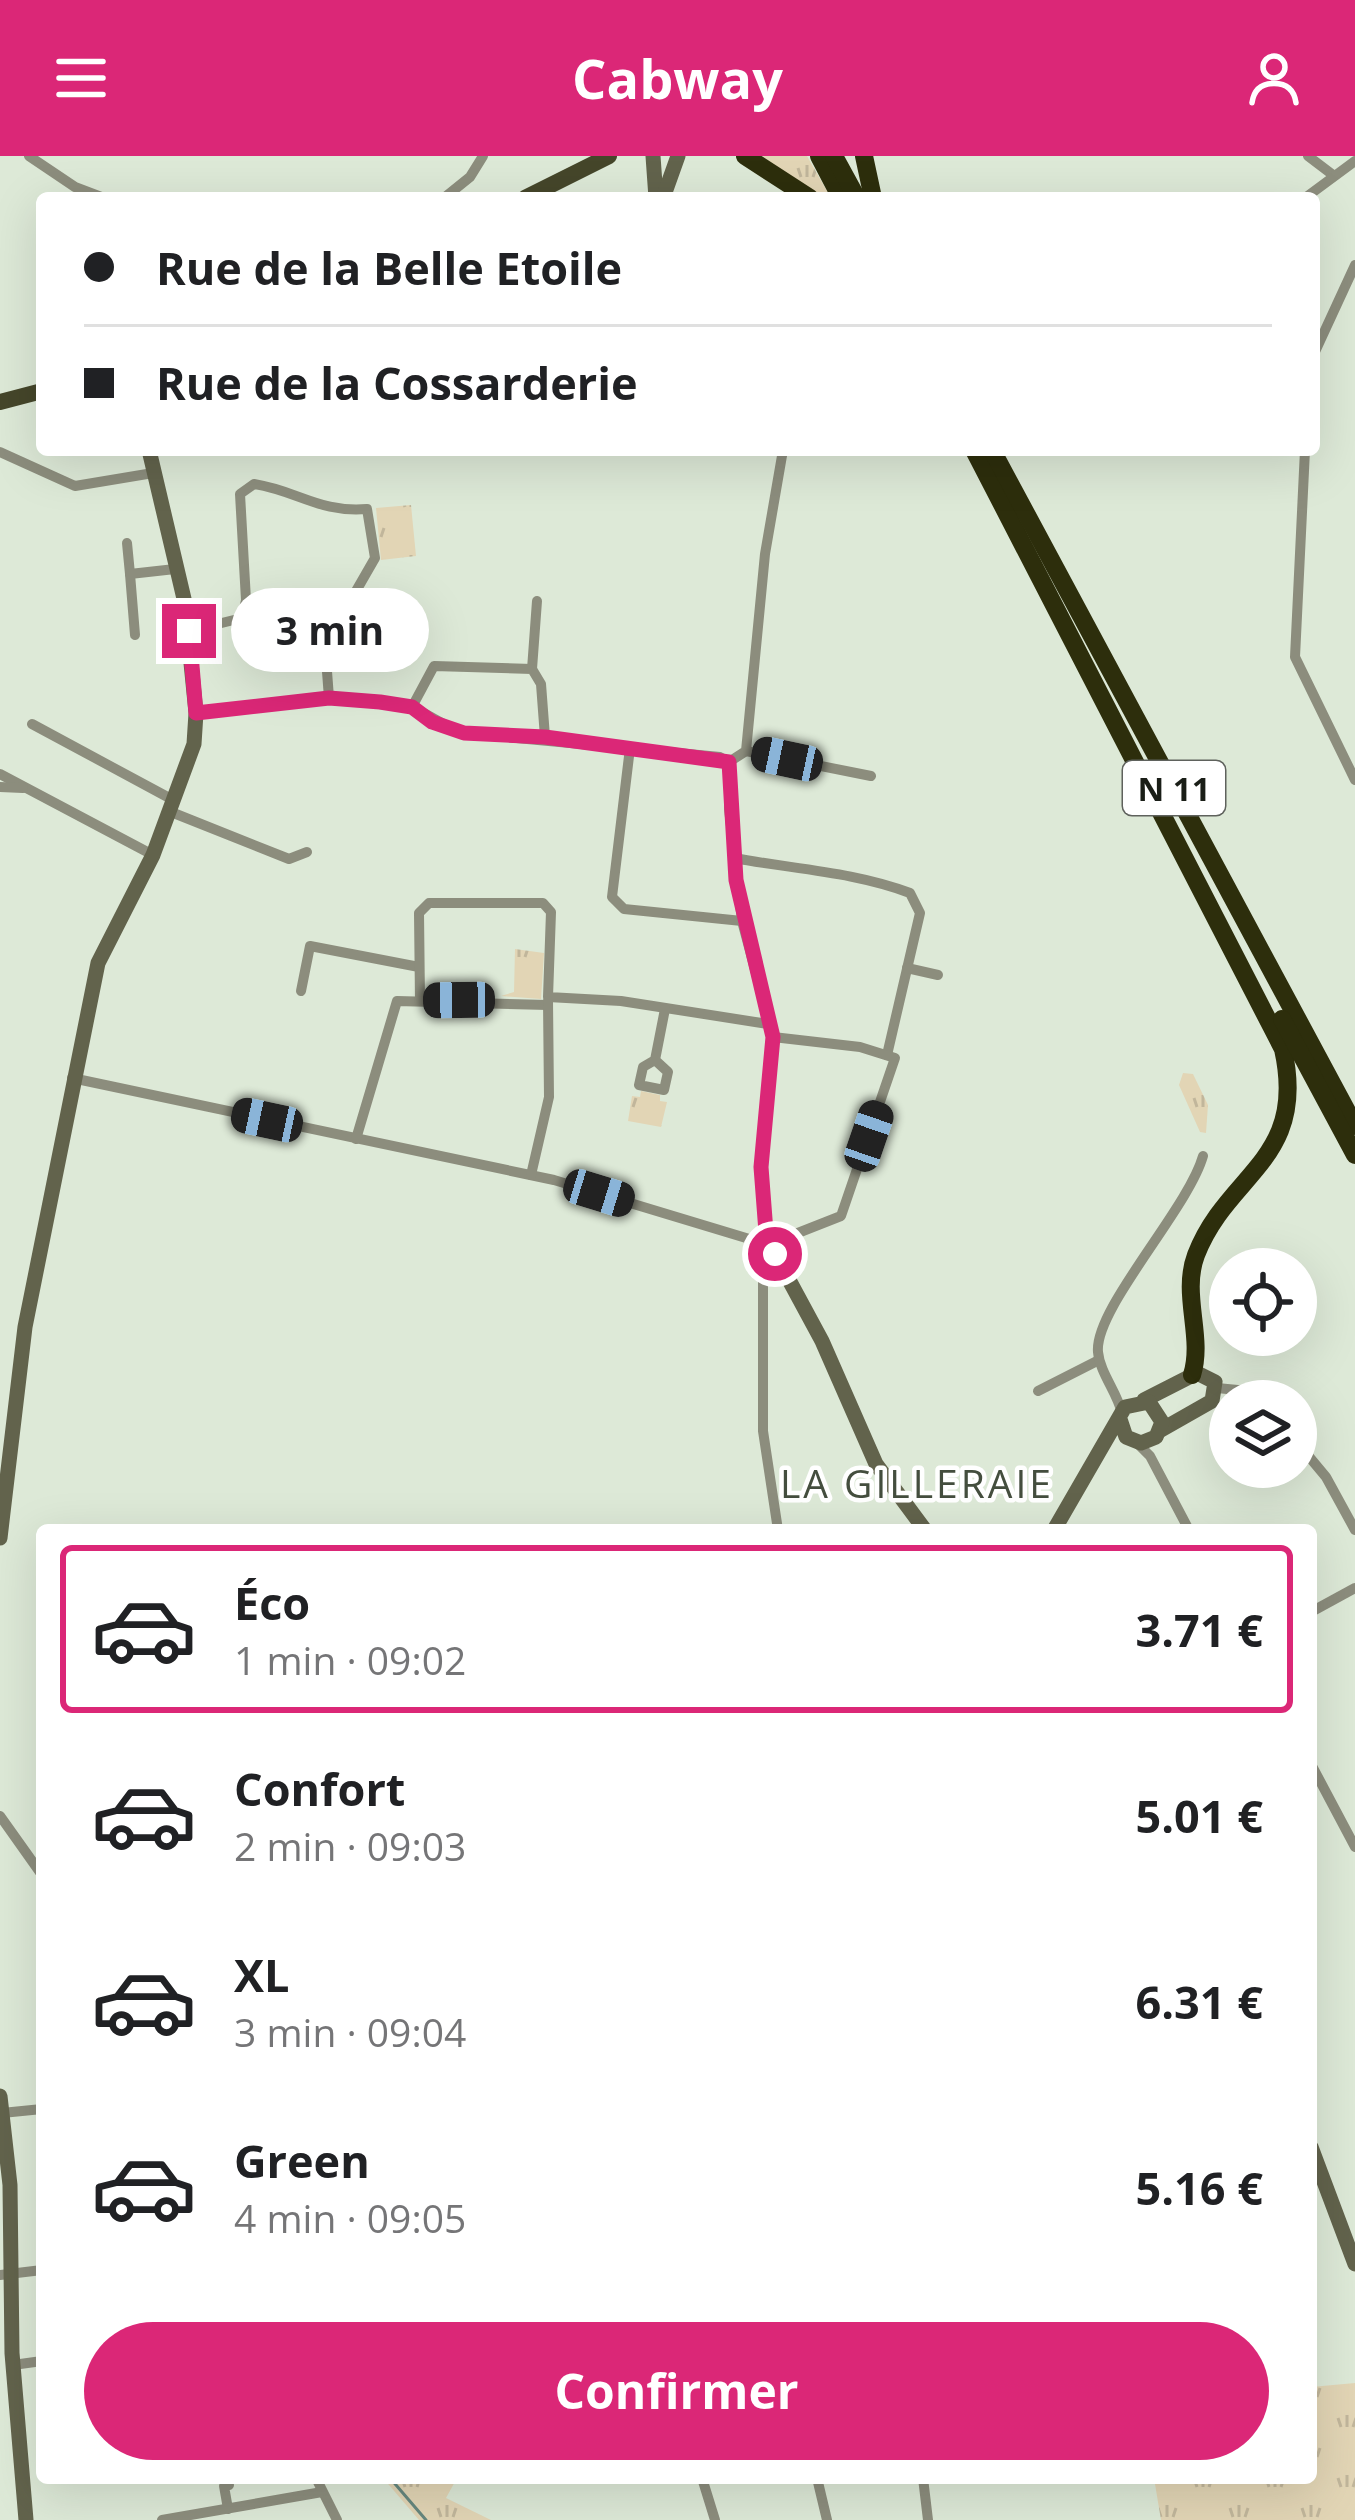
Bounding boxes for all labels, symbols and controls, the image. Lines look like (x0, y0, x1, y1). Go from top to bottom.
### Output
text: Cabway (572, 41, 783, 115)
icon: menu (48, 45, 114, 111)
icon: person (1241, 45, 1307, 111)
text: Rue de la Belle Etoile (156, 237, 622, 298)
text: Rue de la Cossarderie (156, 352, 638, 413)
callout: 3 min (231, 589, 429, 673)
text: 3 min (276, 603, 384, 656)
route end (162, 604, 216, 658)
car (748, 734, 826, 784)
road number: N 11 (1123, 761, 1225, 815)
car (423, 981, 495, 1019)
car (228, 1095, 306, 1145)
car (840, 1096, 898, 1176)
car (559, 1165, 639, 1221)
route start (748, 1227, 802, 1281)
map controls (1209, 1248, 1317, 1488)
button: locate (1209, 1248, 1317, 1356)
button: layers (1209, 1380, 1317, 1488)
district label: LA GILLERAIE (780, 1456, 1054, 1509)
text: Éco (234, 1572, 310, 1633)
icon: car (90, 1575, 198, 1683)
text: 3.71 € (1136, 1599, 1263, 1660)
text: 1 min · 09:02 (234, 1633, 466, 1686)
text: Confort (234, 1758, 405, 1819)
icon: car (90, 1761, 198, 1869)
text: 5.01 € (1136, 1785, 1263, 1846)
text: 2 min · 09:03 (234, 1819, 466, 1872)
text: XL (234, 1944, 289, 2005)
icon: car (90, 1947, 198, 2055)
text: 6.31 € (1136, 1971, 1263, 2032)
text: 3 min · 09:04 (234, 2005, 466, 2058)
text: Green (234, 2130, 370, 2191)
icon: car (90, 2133, 198, 2241)
text: 5.16 € (1136, 2157, 1263, 2218)
text: 4 min · 09:05 (234, 2191, 466, 2244)
button: Confirmer (84, 2322, 1269, 2460)

